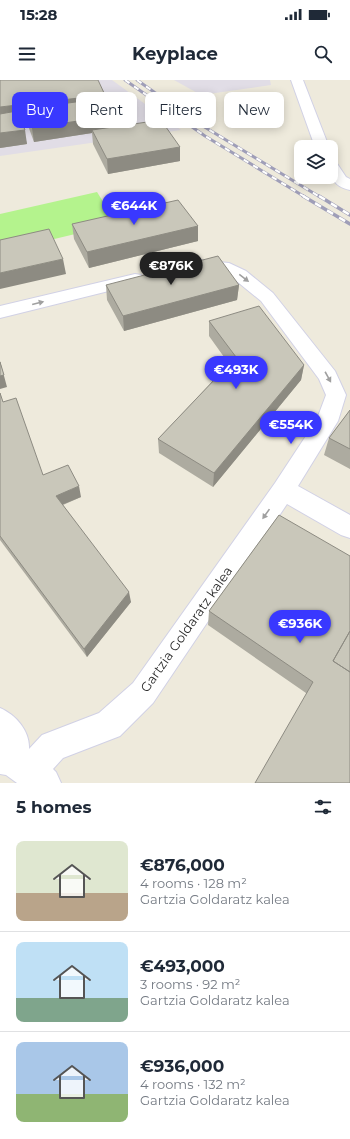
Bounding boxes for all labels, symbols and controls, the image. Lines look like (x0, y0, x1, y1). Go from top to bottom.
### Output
text: 15:28 (20, 5, 58, 24)
icon: menu (16, 43, 38, 65)
text: Keyplace (132, 43, 218, 65)
icon: search (312, 43, 334, 65)
chip: Buy (12, 92, 68, 128)
chip: Rent (76, 92, 137, 128)
chip: Filters (145, 92, 216, 128)
chip: New (224, 92, 284, 128)
map controls (294, 140, 338, 184)
button: layers (294, 140, 338, 184)
pin: €644K (106, 192, 162, 226)
text: €644K (111, 197, 157, 213)
pin: €876K (143, 252, 199, 286)
text: €876K (149, 257, 193, 273)
one-way arrow (239, 274, 250, 283)
one-way arrow (32, 299, 44, 305)
pin: €493K (208, 356, 264, 390)
text: €493K (214, 361, 258, 377)
one-way arrow (324, 371, 331, 383)
pin: €554K (263, 411, 319, 445)
text: €554K (269, 416, 313, 432)
one-way arrow (262, 508, 270, 519)
street label: Gartzia Goldaratz kalea (137, 563, 235, 695)
pin: €936K (272, 610, 328, 644)
text: €936K (278, 615, 322, 631)
icon: filters (312, 796, 334, 818)
text: 5 homes (16, 797, 92, 817)
text: €876,000 (140, 855, 225, 875)
icon: home (48, 857, 96, 905)
text: 4 rooms · 128 m² (140, 875, 247, 891)
text: Gartzia Goldaratz kalea (140, 891, 290, 907)
text: €493,000 (140, 956, 225, 976)
icon: home (48, 958, 96, 1006)
text: 3 rooms · 92 m² (140, 976, 240, 992)
text: Gartzia Goldaratz kalea (140, 992, 290, 1008)
text: €936,000 (140, 1056, 224, 1076)
icon: home (48, 1058, 96, 1106)
text: 4 rooms · 132 m² (140, 1076, 246, 1092)
text: Gartzia Goldaratz kalea (140, 1092, 290, 1108)

